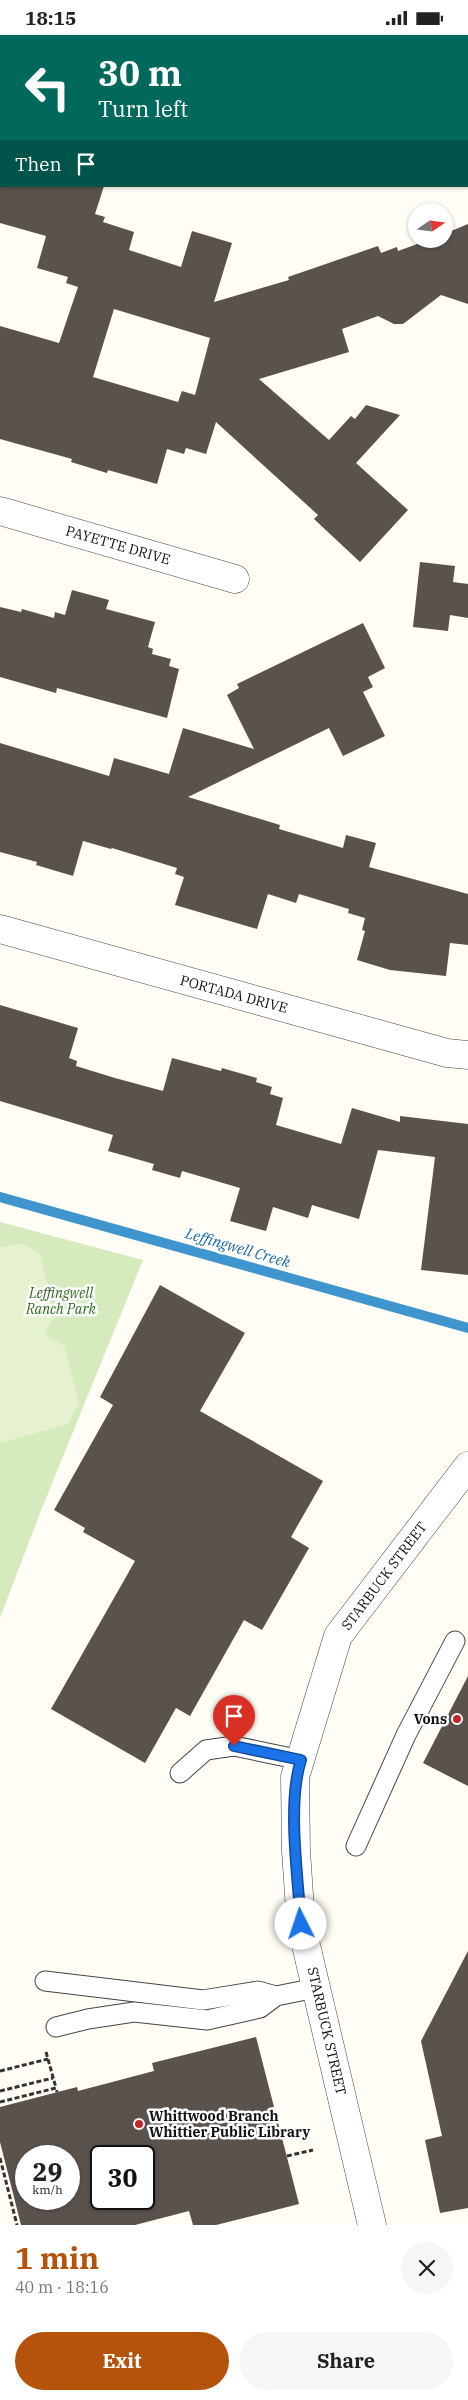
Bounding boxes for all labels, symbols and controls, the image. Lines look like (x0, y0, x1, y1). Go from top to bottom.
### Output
text: 18:15 (25, 6, 76, 30)
text: 30 m (98, 50, 182, 96)
icon: left (15, 55, 80, 120)
text: Turn left (98, 94, 188, 123)
icon: arrive (72, 150, 100, 178)
text: Then (15, 152, 62, 176)
north arrow (408, 203, 452, 247)
map controls (408, 203, 453, 248)
street label: PAYETTE DRIVE (64, 521, 172, 569)
street label: PORTADA DRIVE (178, 971, 290, 1017)
water label: Leffingwell Creek (182, 1223, 293, 1272)
park label: Leffingwell Ranch Park (25, 1284, 97, 1318)
street label: STARBUCK STREET (337, 1518, 431, 1634)
pin (213, 1695, 255, 1746)
icon: arrive (220, 1702, 248, 1730)
place label: Vons (414, 1710, 447, 1728)
marker: Vons (451, 1713, 463, 1725)
position arrow (274, 1897, 326, 1949)
street label: STARBUCK STREET (303, 1965, 351, 2097)
place label: Whittwood Branch Whittier Public Library (149, 2107, 310, 2141)
marker: Whittwood Branch Whittier Public Library (133, 2118, 145, 2130)
speed limit sign: 30 (90, 2145, 155, 2210)
text: 29 (32, 2155, 63, 2188)
text: km/h (32, 2182, 63, 2197)
text: 1 min (15, 2238, 99, 2277)
button: close (401, 2242, 453, 2294)
text: 40 m · 18:16 (15, 2277, 109, 2297)
button: Exit (15, 2332, 229, 2390)
button: Share (239, 2332, 453, 2390)

